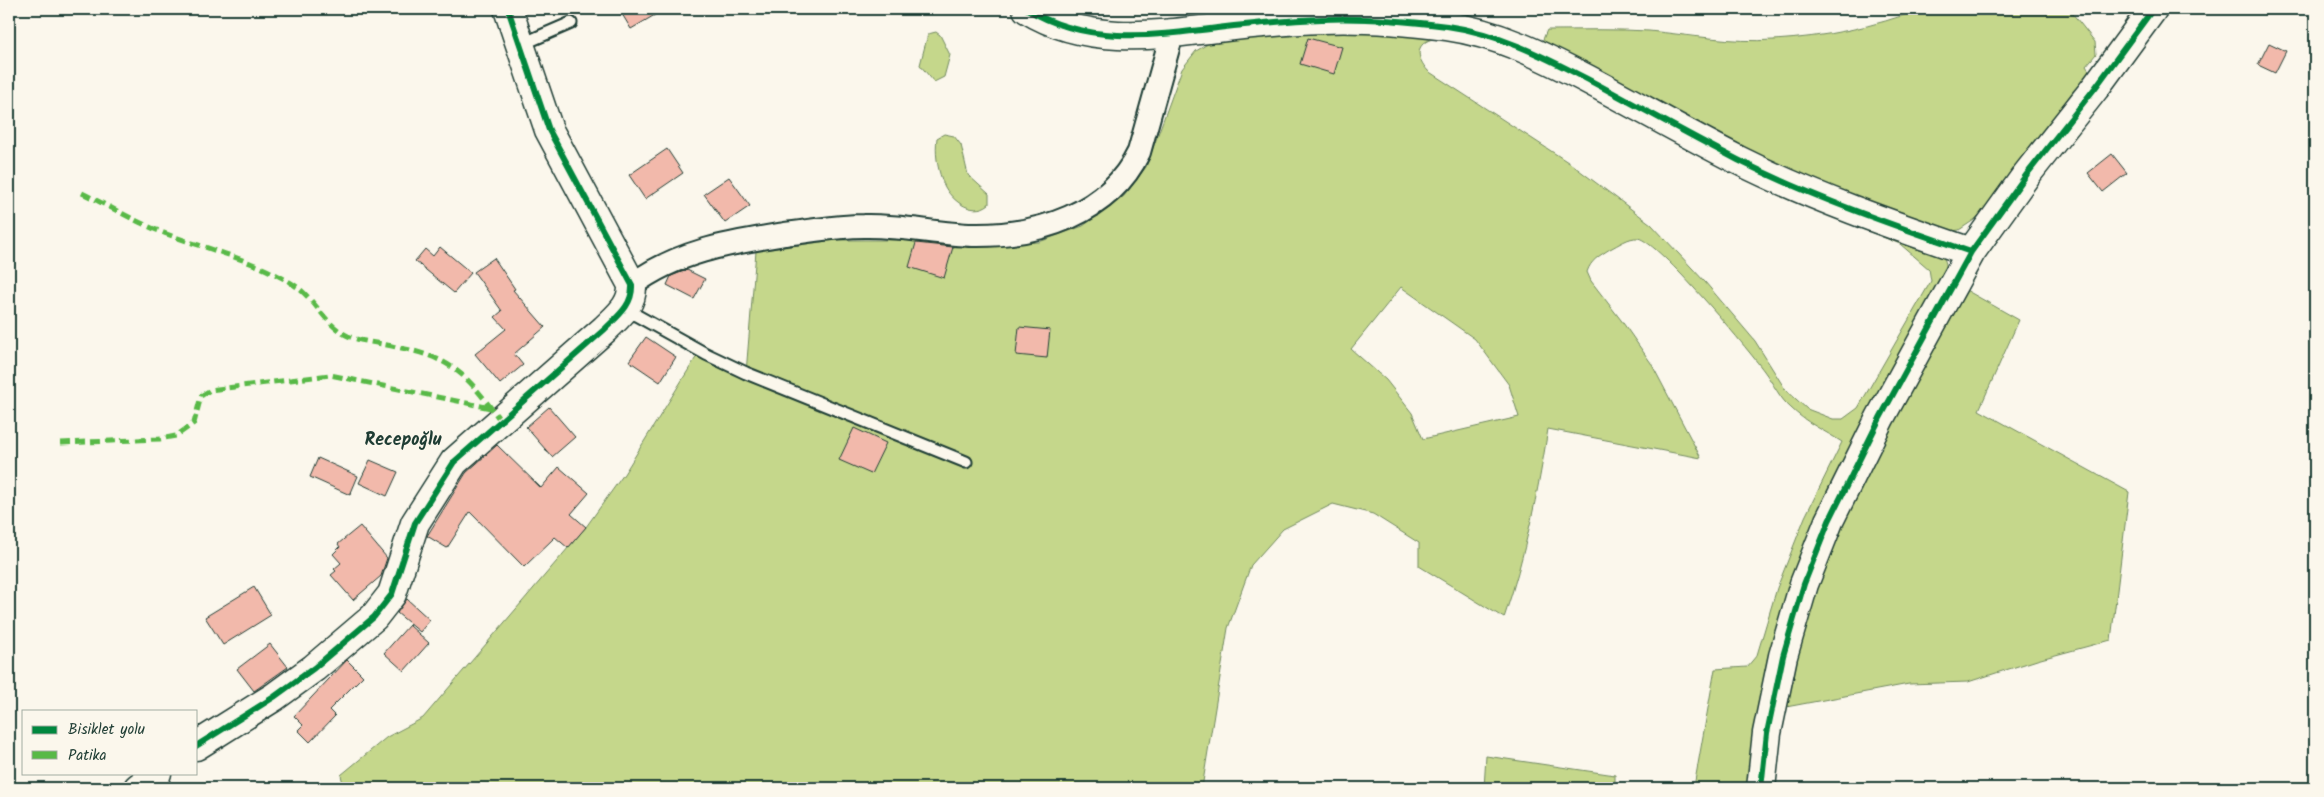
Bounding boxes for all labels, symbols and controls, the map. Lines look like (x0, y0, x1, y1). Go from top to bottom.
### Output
district label: Recepoğlu (364, 426, 442, 455)
legend (22, 710, 198, 774)
text: Bisiklet yolu (68, 718, 145, 742)
text: Patika (68, 744, 107, 768)

